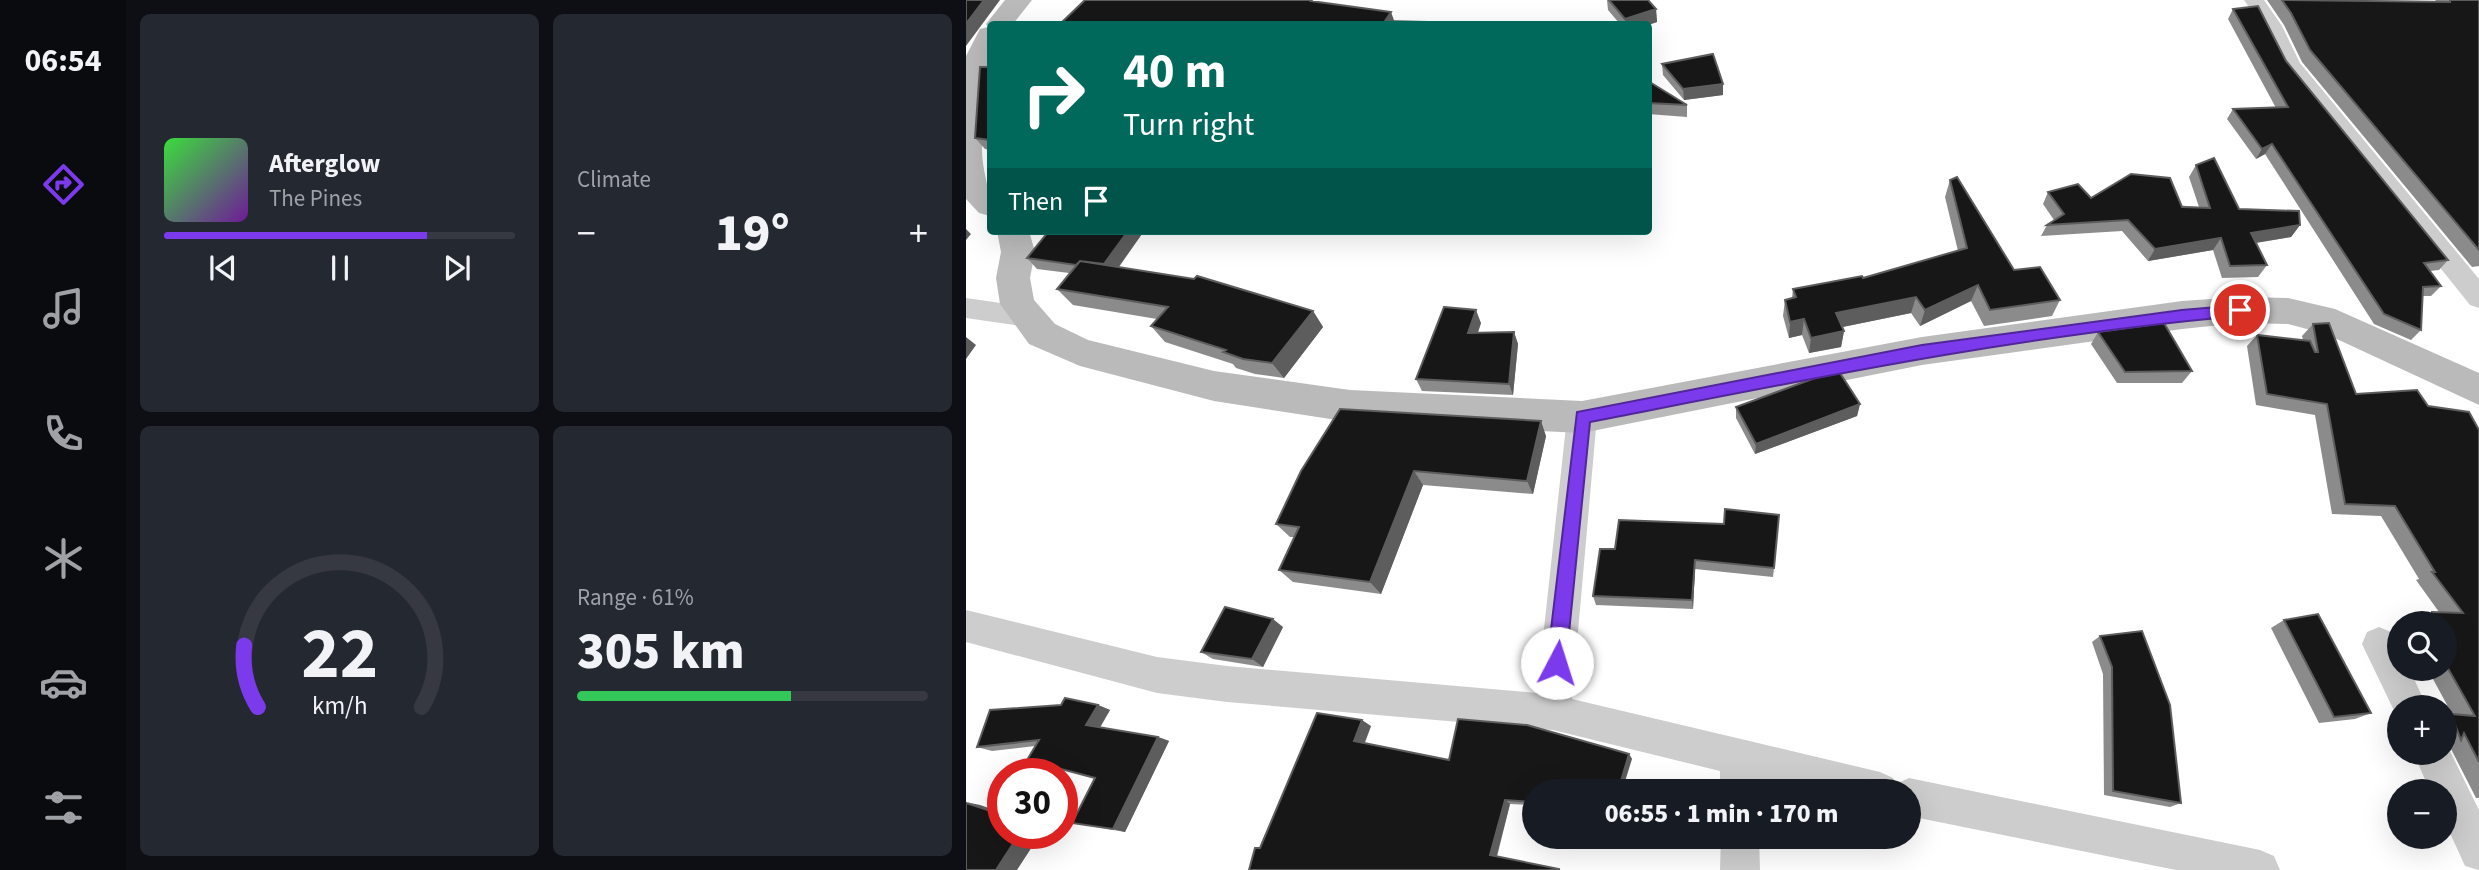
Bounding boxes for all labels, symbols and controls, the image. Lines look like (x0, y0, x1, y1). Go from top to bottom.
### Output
text: 40 m (1123, 37, 1227, 107)
text: 06:54 (24, 38, 102, 84)
icon: right (1008, 49, 1099, 140)
text: Turn right (1123, 102, 1254, 148)
text: Afterglow (269, 145, 380, 182)
icon: directions (39, 160, 88, 209)
text: Climate (577, 163, 651, 196)
text: The Pines (269, 182, 362, 215)
icon: arrive (1077, 182, 1115, 220)
text: Then (1008, 183, 1063, 220)
text: 19° (715, 197, 790, 271)
text: − (577, 207, 596, 261)
text: + (909, 207, 928, 261)
icon: previous (204, 249, 242, 287)
icon: pause (321, 249, 359, 287)
icon: next (438, 249, 476, 287)
pin (2210, 280, 2270, 340)
icon: music (39, 284, 88, 333)
icon: arrive (2221, 291, 2259, 329)
icon: phone (39, 409, 88, 458)
icon: climate (39, 534, 88, 583)
text: Range · 61% (577, 581, 694, 614)
text: 22 (301, 602, 378, 706)
map controls (2387, 611, 2457, 849)
button: search (2387, 611, 2457, 681)
text: 305 km (577, 615, 745, 689)
position arrow (1520, 626, 1594, 700)
icon: car (39, 658, 88, 707)
text: km/h (312, 688, 367, 724)
button: + (2387, 695, 2457, 765)
speed limit sign: 30 (987, 758, 1078, 849)
button: − (2387, 779, 2457, 849)
icon: filters (39, 783, 88, 832)
text: 06:55 · 1 min · 170 m (1605, 795, 1838, 832)

